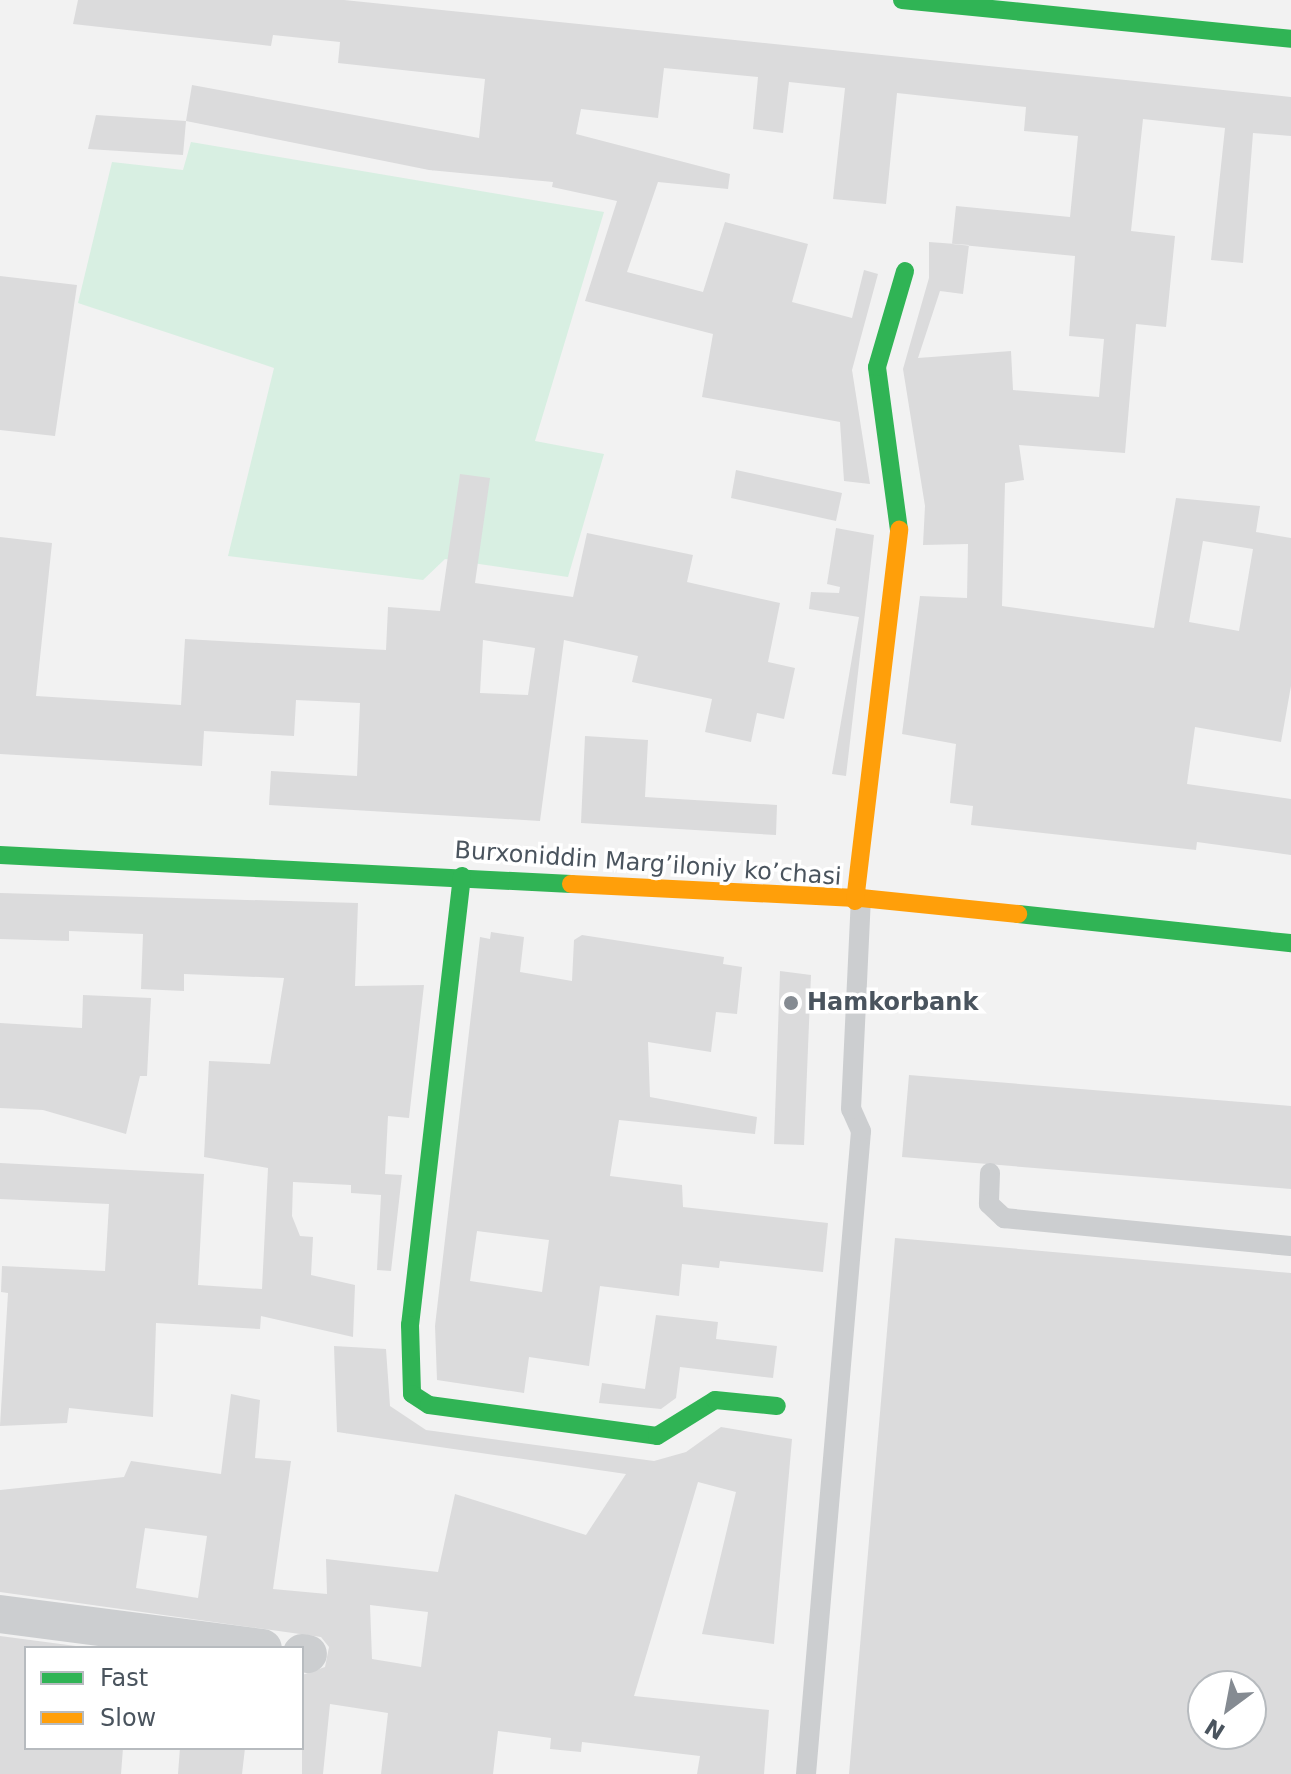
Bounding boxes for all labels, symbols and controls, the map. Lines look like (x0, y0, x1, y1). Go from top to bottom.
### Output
street label: Burxoniddin Marg’iloniy ko’chasi (453, 836, 843, 892)
place label: Hamkorbank (807, 989, 978, 1017)
marker: Hamkorbank (782, 994, 800, 1012)
legend (24, 1646, 304, 1750)
text: Fast (100, 1664, 148, 1692)
north arrow (1187, 1670, 1267, 1750)
text: Slow (100, 1704, 156, 1732)
text: N (1201, 1714, 1230, 1745)

